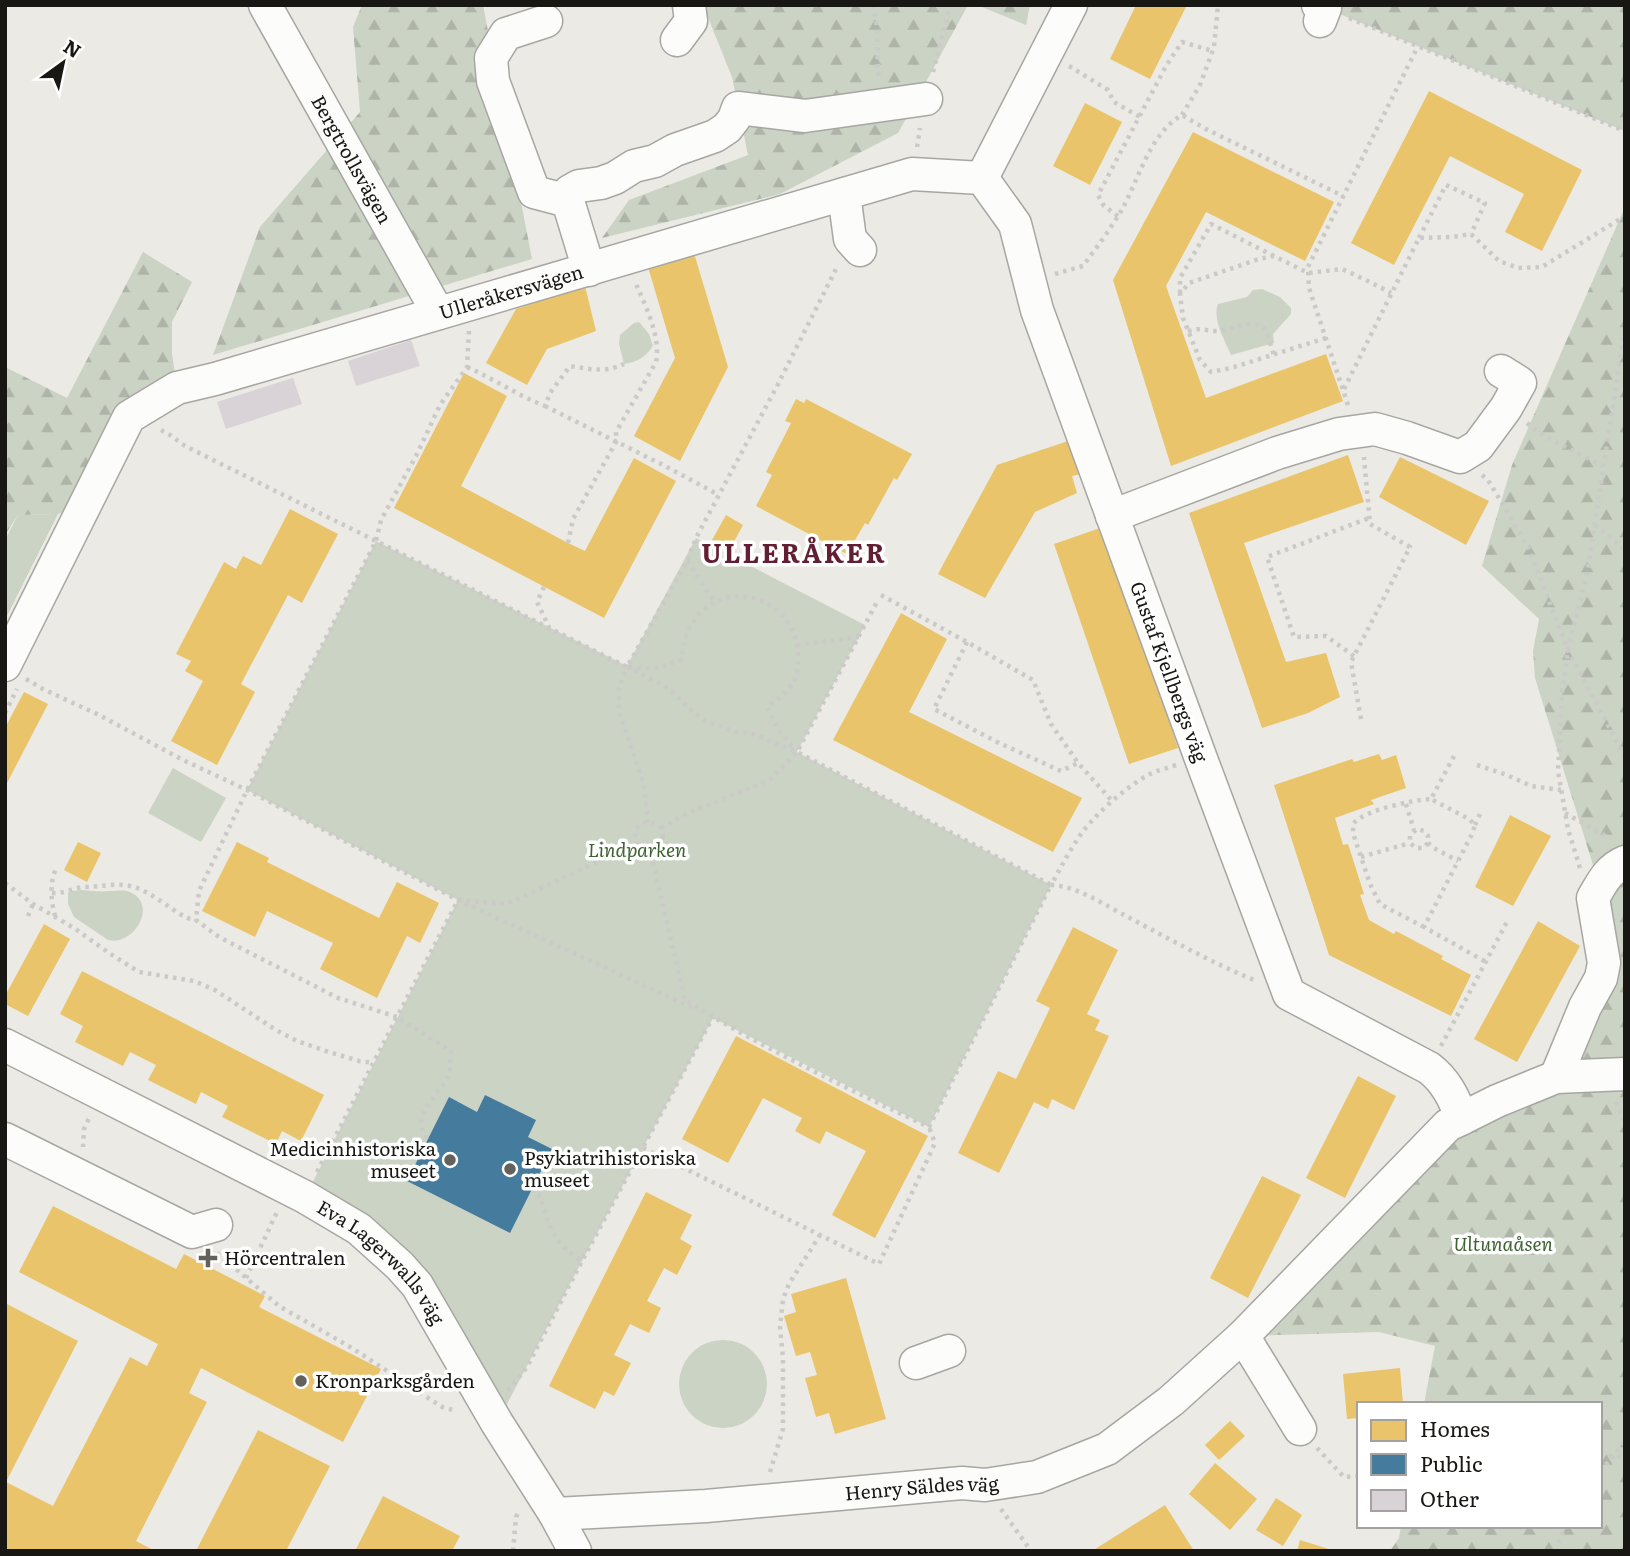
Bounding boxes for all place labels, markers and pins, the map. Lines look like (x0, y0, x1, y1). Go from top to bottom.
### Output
place label: Medicinhistoriska museet (270, 1134, 437, 1184)
place label: Psykiatrihistoriska museet (524, 1143, 697, 1193)
marker: Medicinhistoriska museet (442, 1152, 458, 1168)
marker: Psykiatrihistoriska museet (502, 1161, 518, 1177)
place label: Hörcentralen (224, 1243, 346, 1271)
marker: Hörcentralen (198, 1248, 218, 1268)
place label: Kronparksgården (315, 1366, 475, 1394)
marker: Kronparksgården (293, 1373, 309, 1389)

